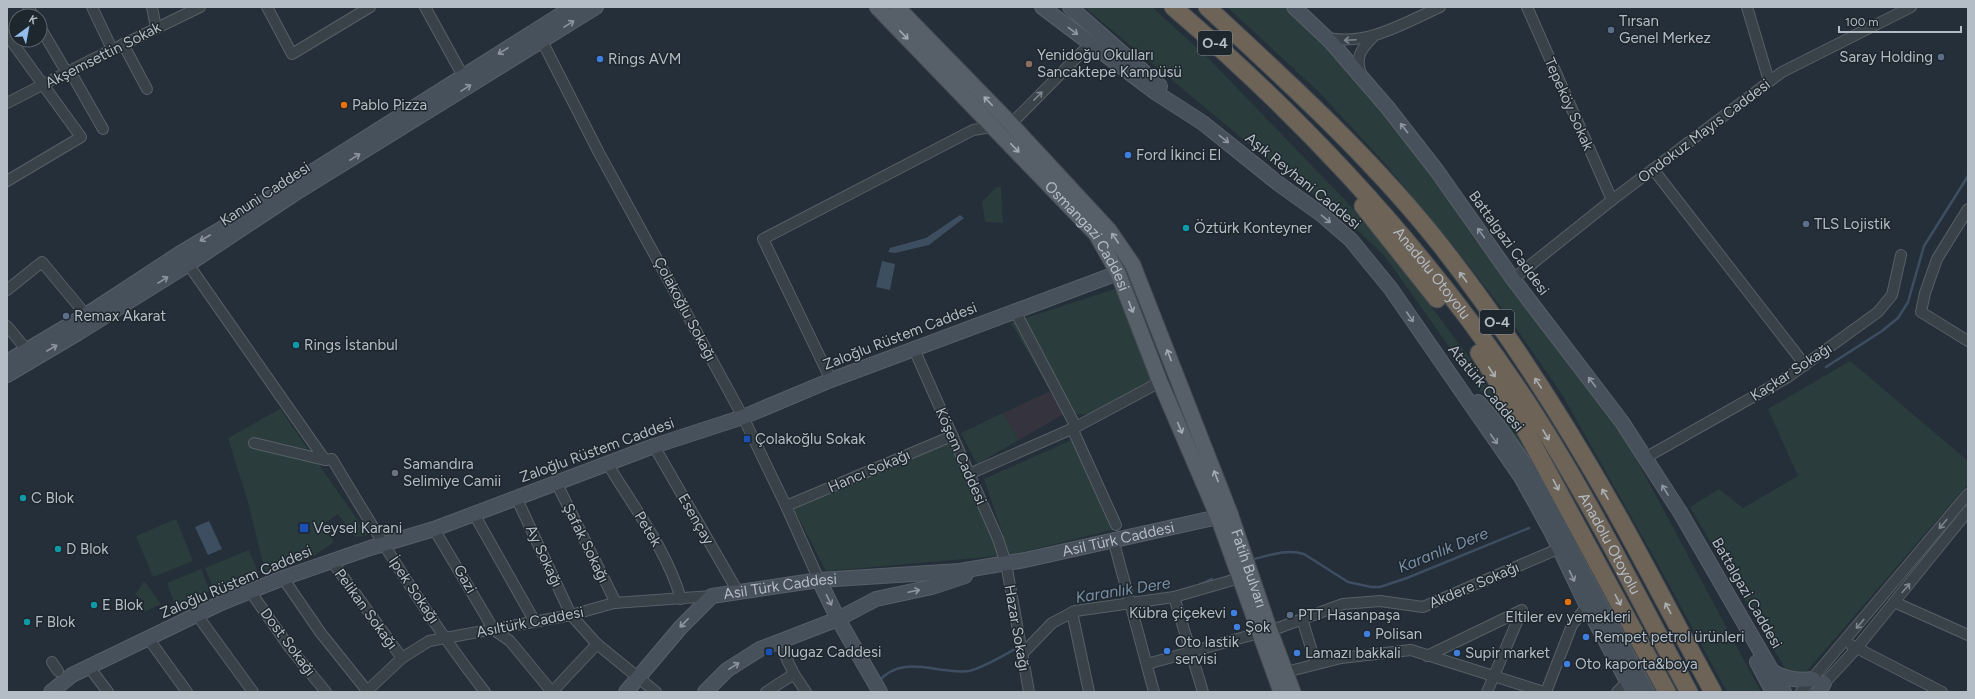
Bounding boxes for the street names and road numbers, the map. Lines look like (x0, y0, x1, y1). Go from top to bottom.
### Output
street label: Akşemsettin Sokak (42, 18, 165, 92)
road number: O-4 (1198, 31, 1232, 55)
street label: Tepeköy Sokak (1540, 55, 1598, 154)
street label: Ondokuz Mayıs Caddesi (1634, 75, 1774, 187)
street label: Aşık Reyhani Caddesi (1242, 129, 1364, 233)
street label: Kanuni Caddesi (217, 158, 313, 230)
street label: Osmangazi Caddesi (1041, 177, 1133, 293)
street label: Battalgazi Caddesi (1465, 187, 1553, 299)
street label: Anadolu Otoyolu (1390, 223, 1474, 323)
street label: Çolakoğlu Sokağı (650, 254, 720, 364)
street label: Zaloğlu Rüstem Caddesi (821, 298, 979, 374)
road number: O-4 (1480, 310, 1514, 334)
street label: Kaçkar Sokağı (1747, 339, 1835, 405)
street label: Atatürk Caddesi (1444, 341, 1528, 435)
street label: Köşem Caddesi (932, 405, 990, 507)
street label: Zaloğlu Rüstem Caddesi (517, 414, 677, 486)
street label: Hancı Sokağı (825, 446, 913, 496)
street label: Anadolu Otoyolu (1575, 489, 1645, 598)
street label: Esençay (674, 490, 718, 548)
street label: Şafak Sokağı (559, 500, 613, 586)
street label: Petek (631, 508, 666, 550)
street label: Asil Türk Caddesi (1060, 518, 1176, 560)
street label: Ay Sokağı (522, 522, 566, 590)
street label: Fatih Bulvarı (1227, 527, 1270, 610)
street label: Battalgazi Caddesi (1708, 534, 1786, 652)
street label: Zaloğlu Rüstem Caddesi (157, 542, 315, 622)
street label: İpek Sokağı (385, 553, 443, 627)
street label: Akdere Sokağı (1426, 558, 1522, 612)
street label: Gazi (450, 562, 480, 596)
street label: Pelikan Sokağı (331, 565, 401, 653)
street label: Asil Türk Caddesi (722, 570, 838, 603)
street label: Hazar Sokağı (1001, 583, 1033, 673)
street label: Asıltürk Caddesi (475, 603, 585, 641)
street label: Dost Sokağı (257, 605, 319, 679)

